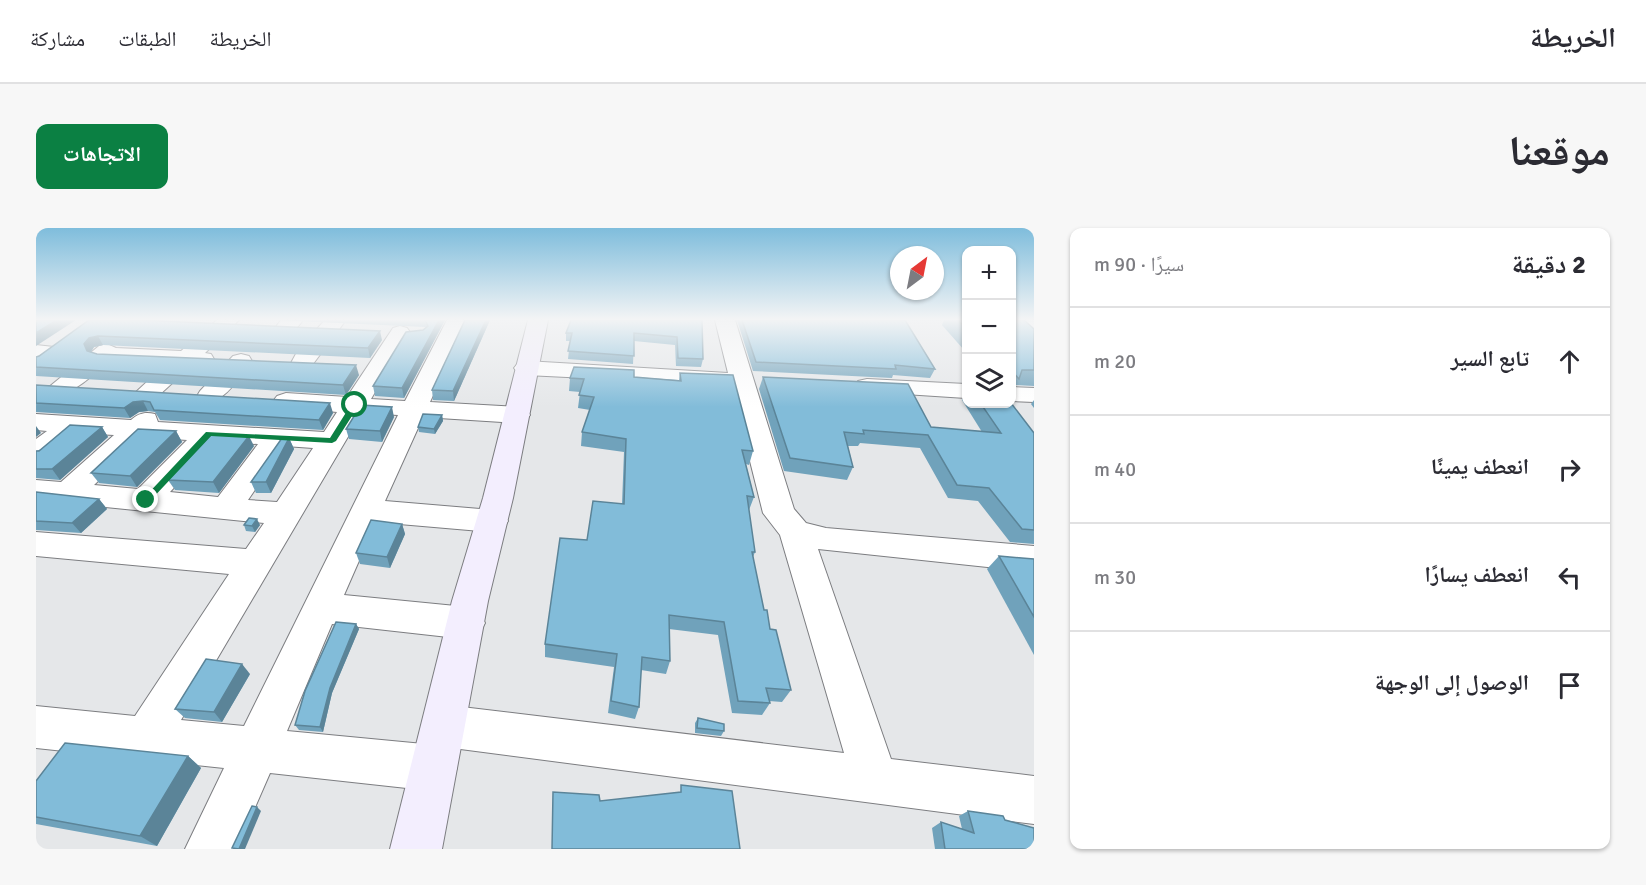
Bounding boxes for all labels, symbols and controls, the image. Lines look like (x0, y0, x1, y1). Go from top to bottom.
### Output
text: الخريطة (1530, 21, 1616, 55)
text: مشاركة (30, 26, 85, 52)
text: الطبقات (118, 26, 177, 52)
text: الخريطة (210, 26, 271, 52)
button: الاتجاهات (36, 124, 168, 189)
text: موقعنا (1509, 126, 1610, 177)
north arrow (890, 246, 944, 300)
map controls (962, 246, 1016, 408)
button: + (962, 246, 1016, 300)
text: 2 دقيقة (1512, 249, 1586, 281)
text: سيرًا · 90 m (1094, 252, 1184, 277)
button: − (962, 300, 1016, 354)
text: تابع السير (1451, 345, 1529, 372)
icon: ahead (1553, 345, 1586, 378)
text: 20 m (1094, 349, 1136, 374)
button: layers (962, 354, 1016, 408)
route start (341, 391, 367, 417)
text: انعطف يمينًا (1431, 453, 1529, 480)
icon: right (1553, 453, 1586, 486)
text: 40 m (1094, 457, 1136, 482)
route end (132, 486, 158, 512)
text: انعطف يسارًا (1424, 561, 1529, 588)
icon: left (1553, 561, 1586, 594)
text: 30 m (1094, 565, 1136, 590)
text: الوصول إلى الوجهة (1375, 669, 1529, 696)
icon: arrive (1553, 669, 1586, 702)

